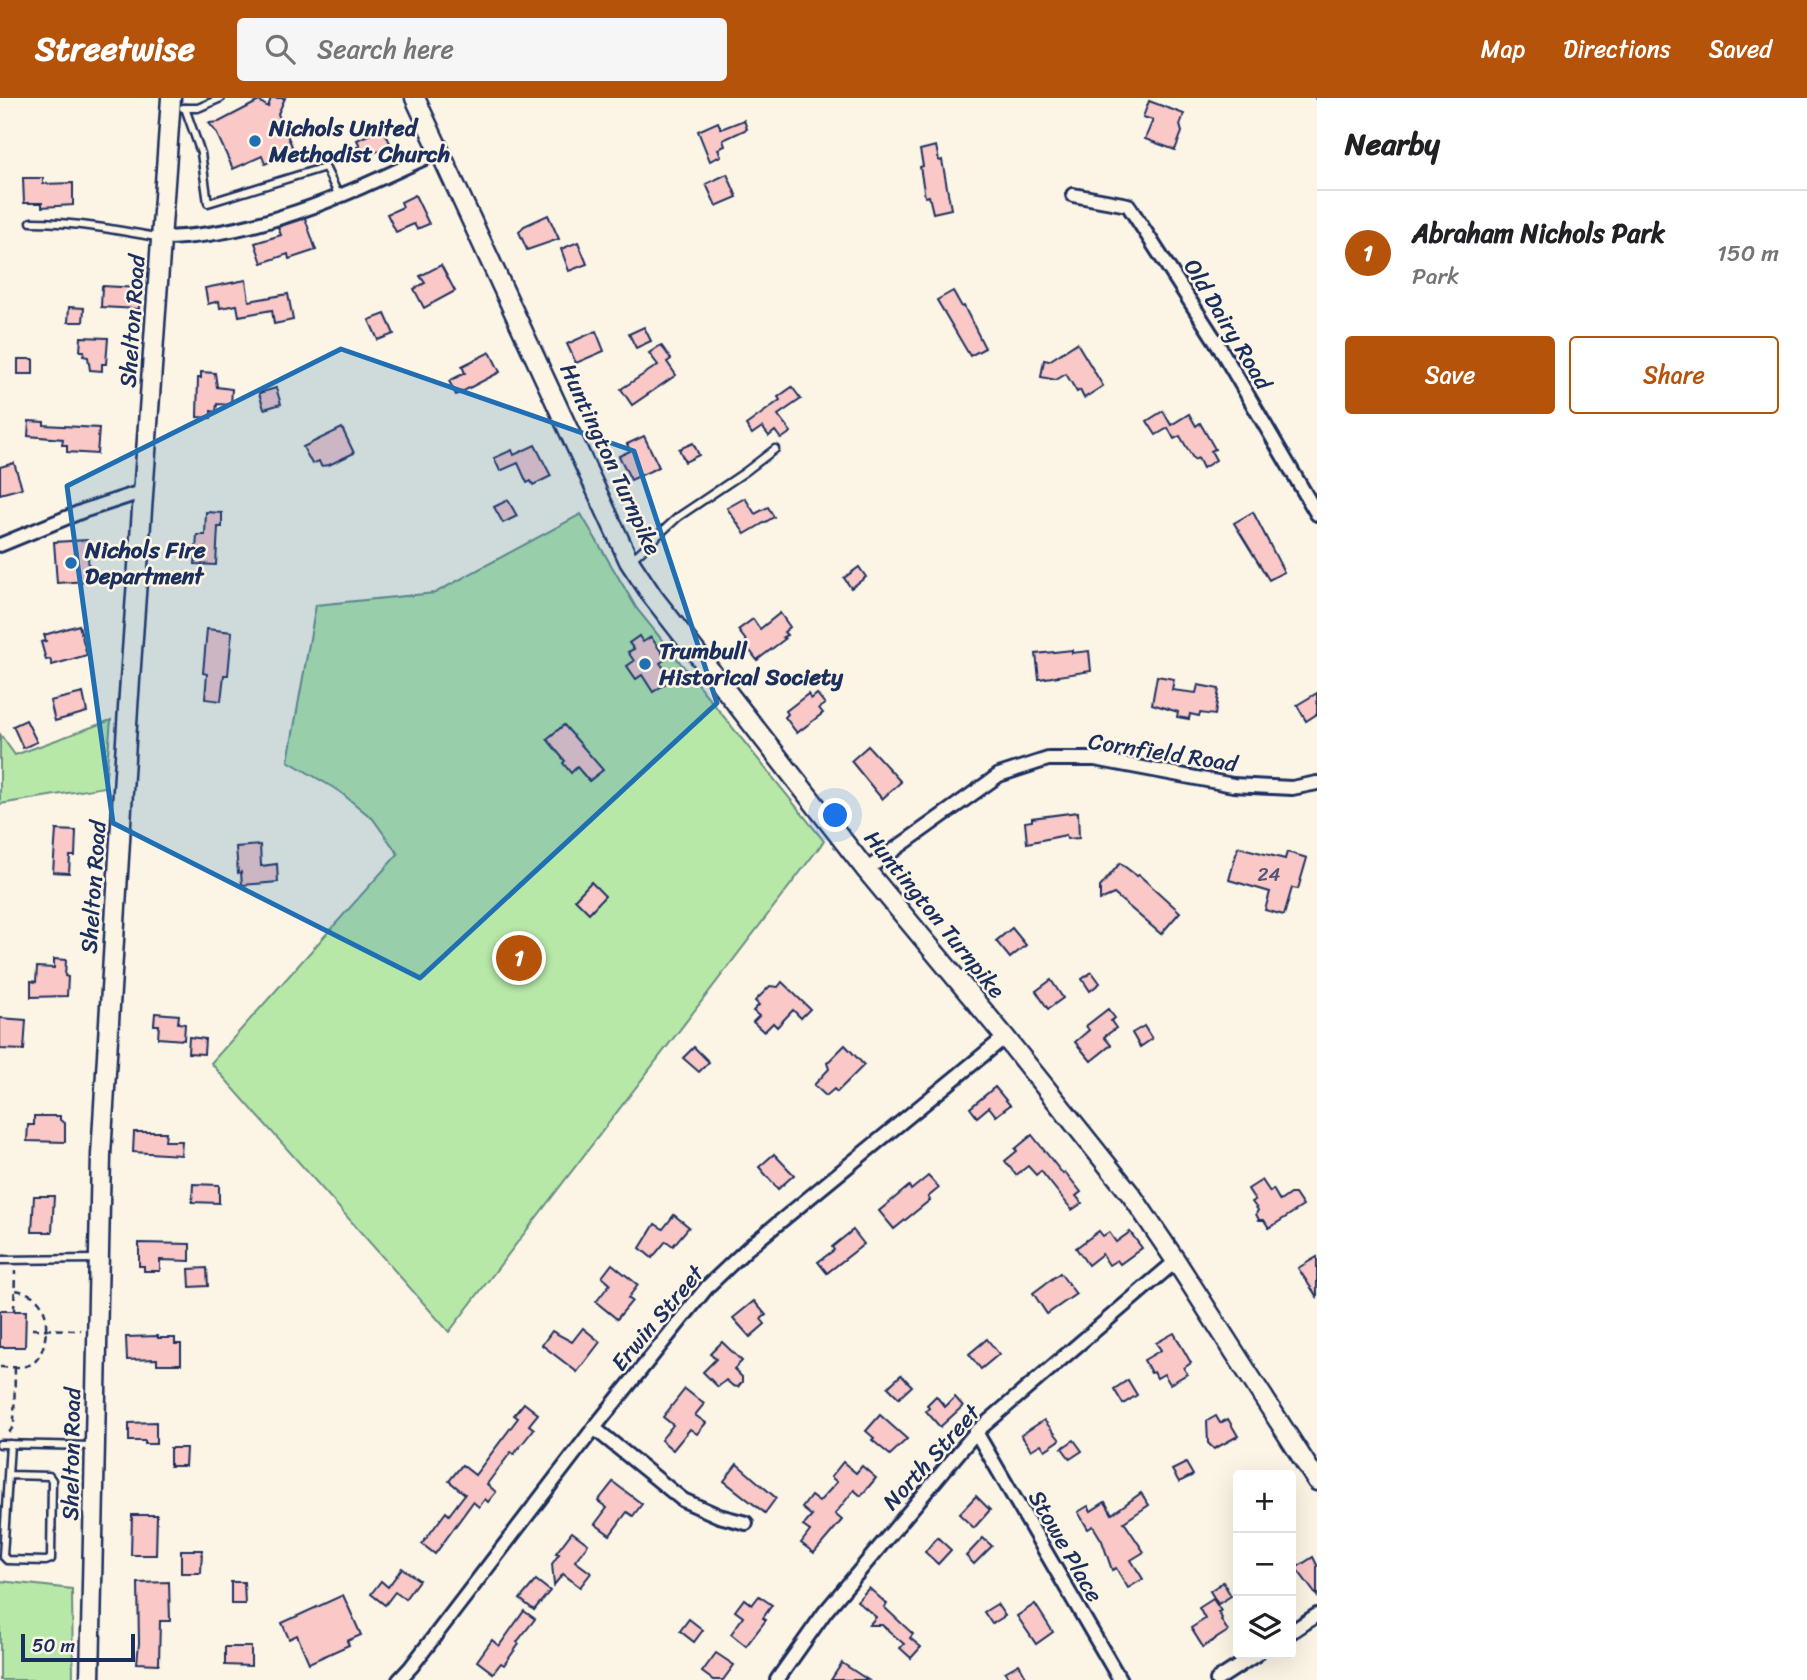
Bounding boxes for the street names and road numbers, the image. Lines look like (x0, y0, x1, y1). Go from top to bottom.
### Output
street label: Old Dairy Road (1172, 250, 1284, 400)
street label: Shelton Road (107, 251, 158, 389)
street label: Huntington Turnpike (548, 356, 673, 562)
street label: Cornfield Road (1085, 720, 1242, 785)
street label: Shelton Road (68, 817, 119, 955)
street label: Huntington Turnpike (853, 821, 1016, 1008)
street label: Erwin Street (600, 1254, 716, 1381)
street label: Shelton Road (50, 1385, 93, 1521)
street label: North Street (872, 1393, 992, 1520)
street label: Stowe Place (1017, 1482, 1115, 1611)

